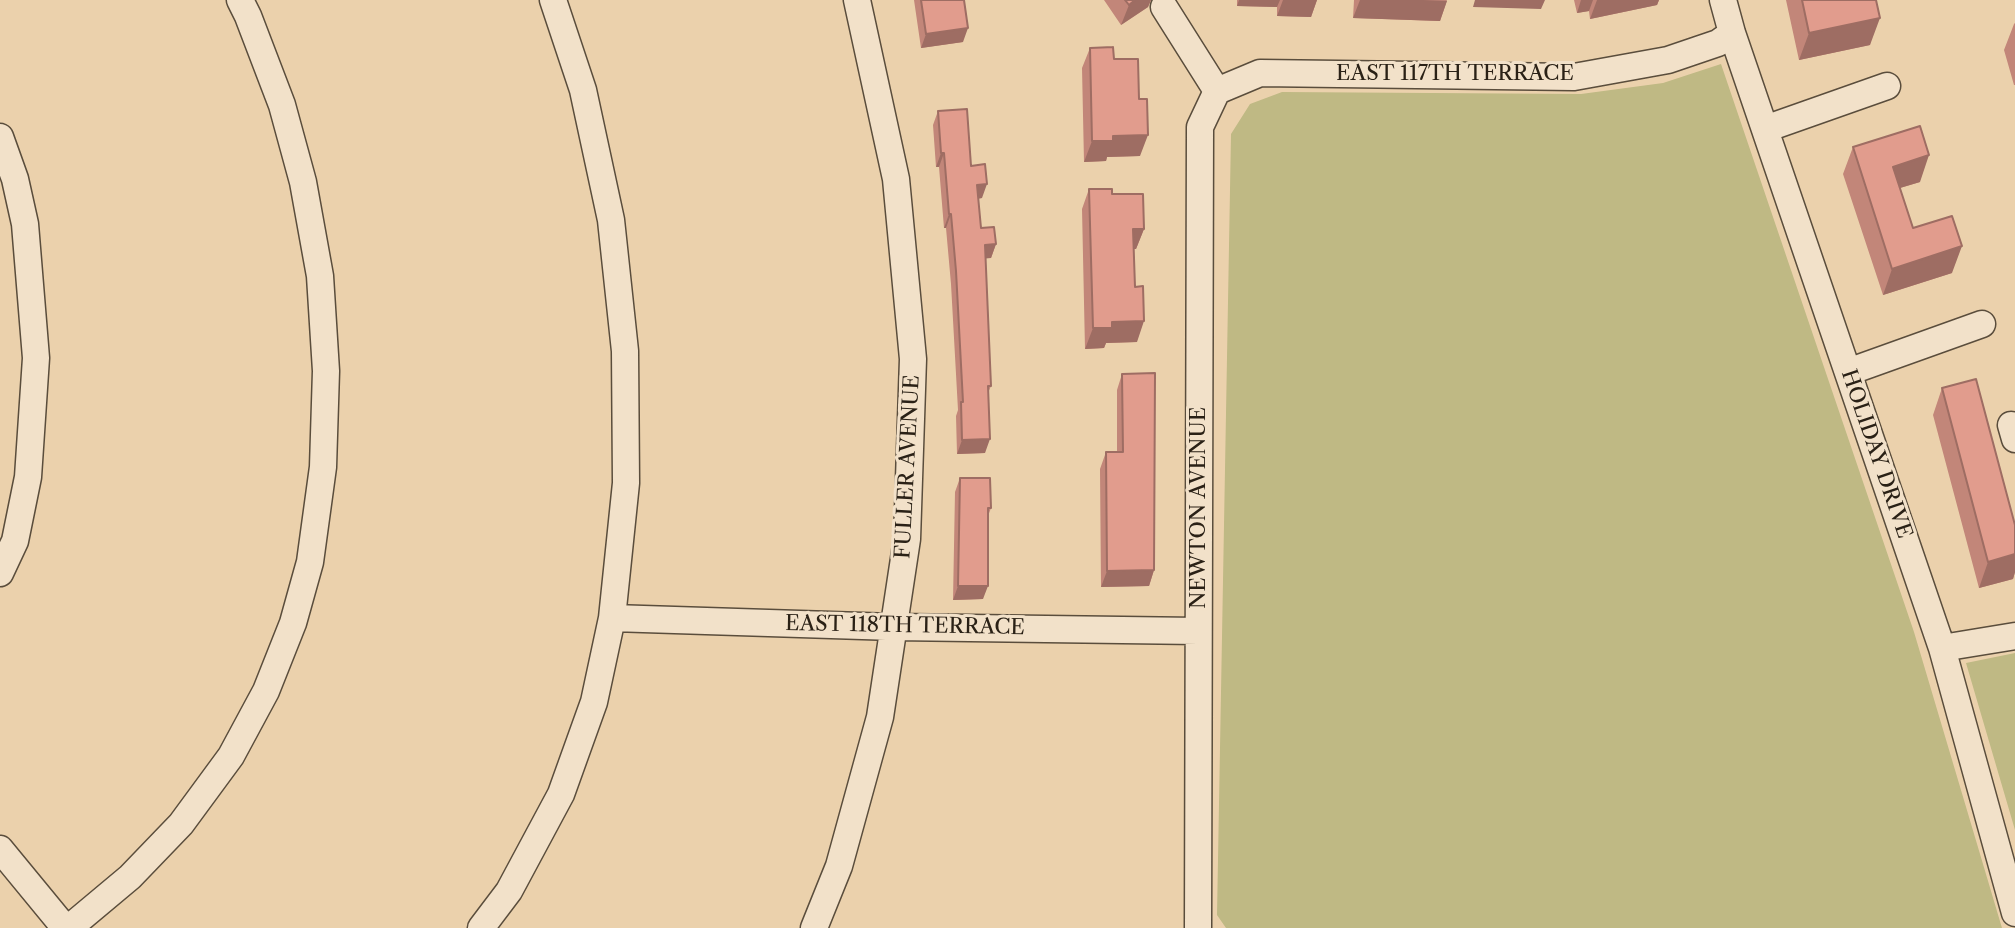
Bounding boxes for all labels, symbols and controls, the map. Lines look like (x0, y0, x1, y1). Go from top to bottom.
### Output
street label: EAST 117TH TERRACE (1336, 61, 1574, 87)
street label: HOLIDAY DRIVE (1835, 366, 1917, 542)
street label: FULLER AVENUE (891, 374, 925, 560)
street label: NEWTON AVENUE (1186, 407, 1212, 609)
street label: EAST 118TH TERRACE (785, 611, 1025, 641)

